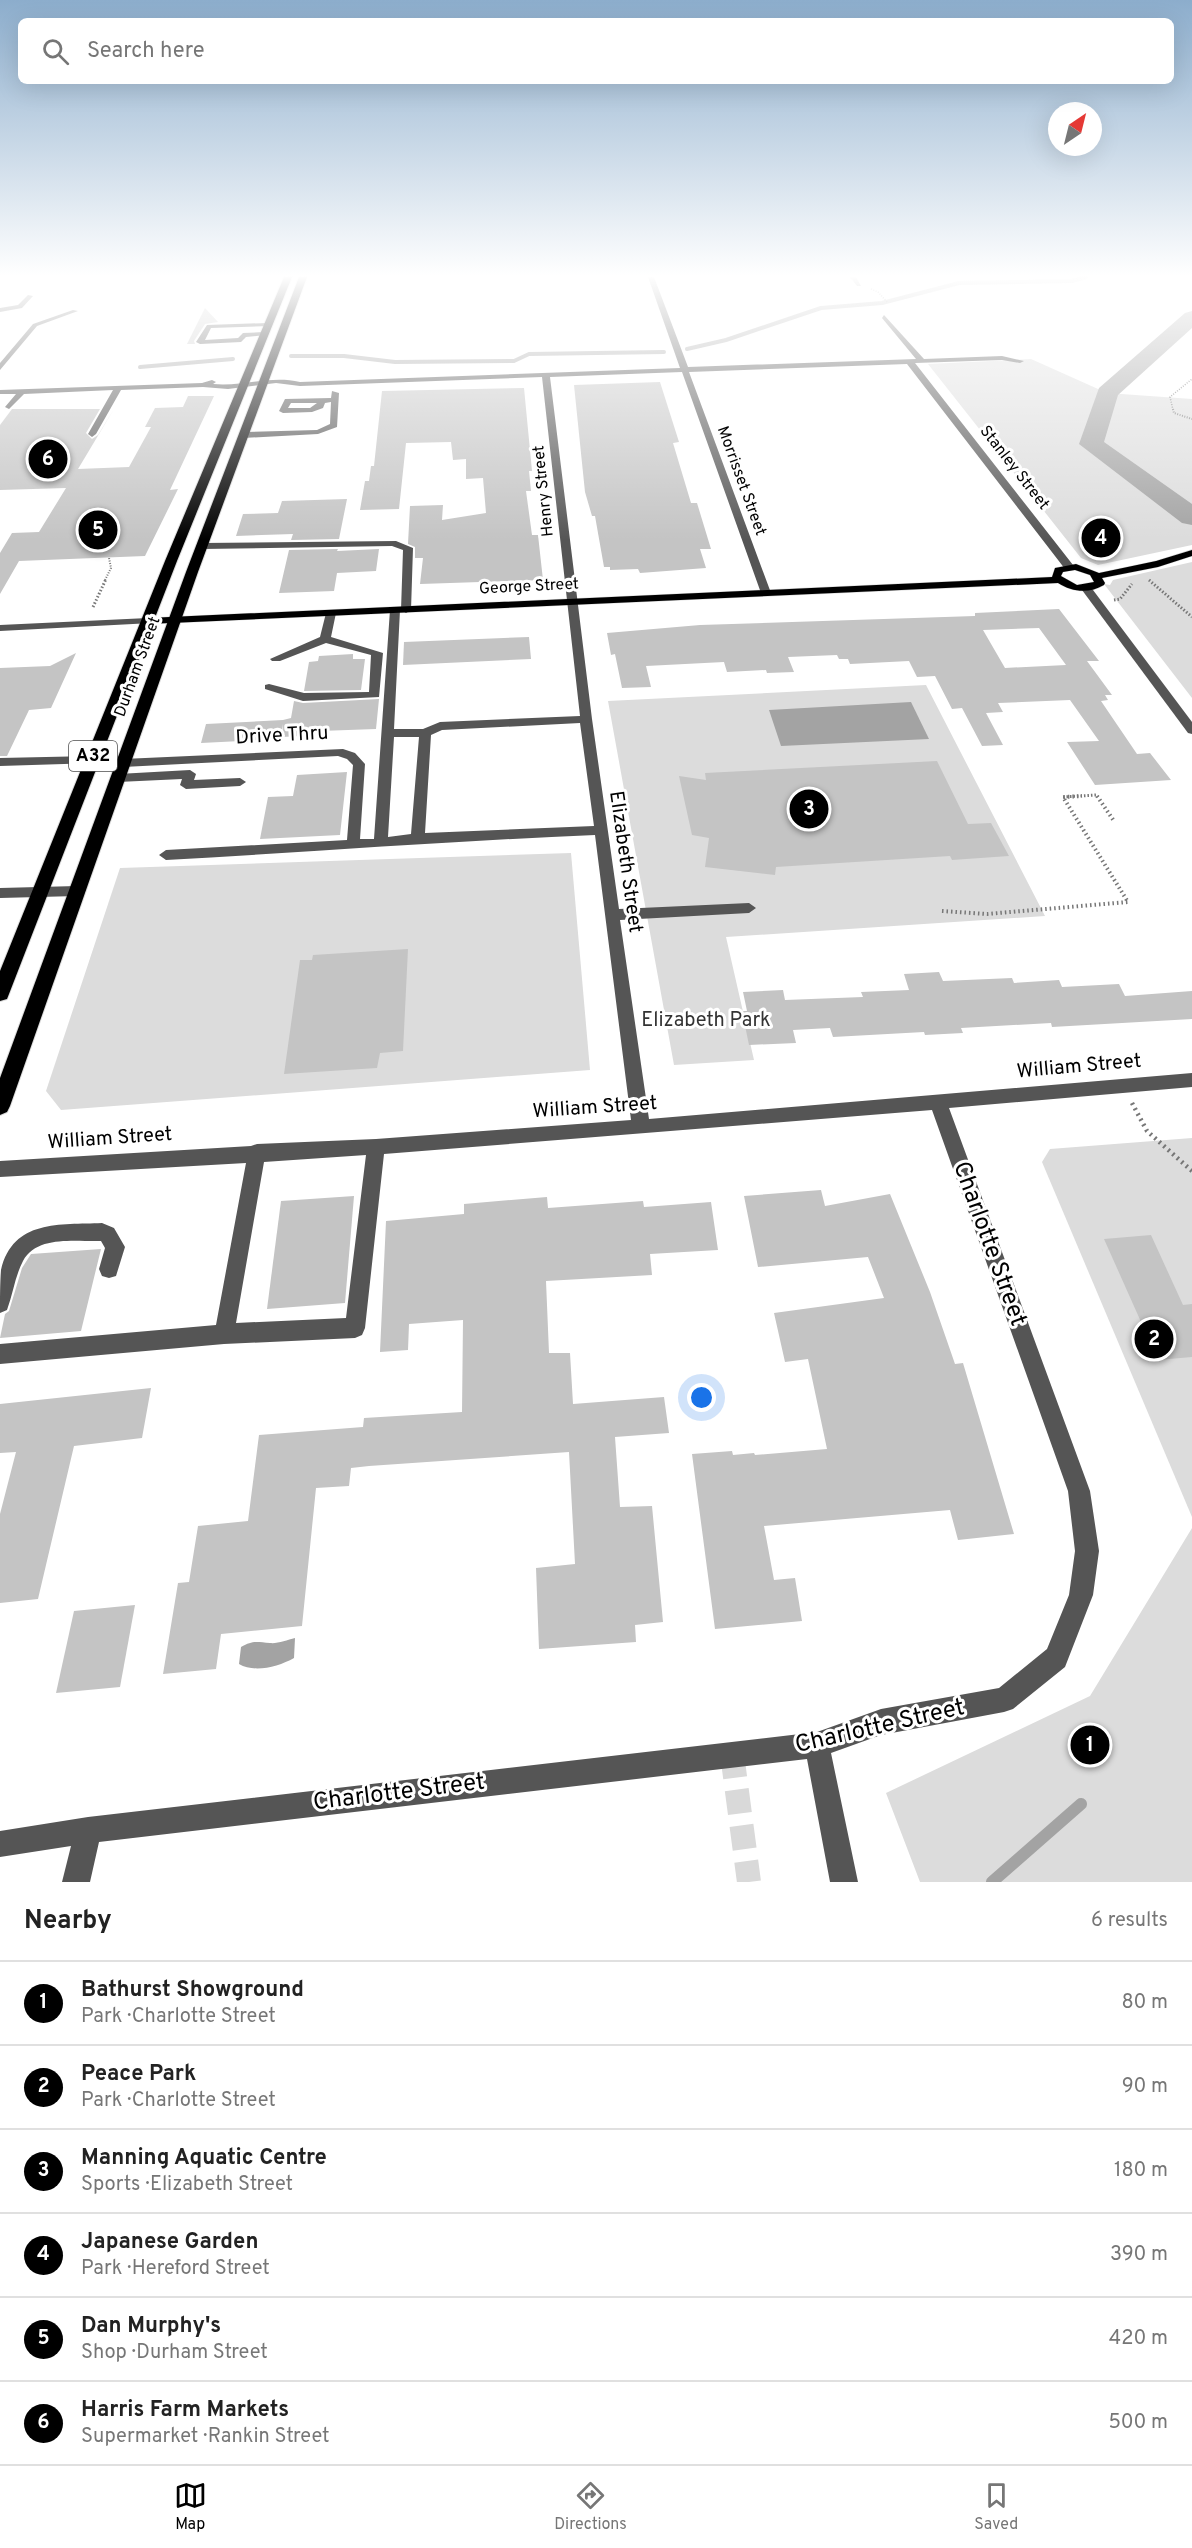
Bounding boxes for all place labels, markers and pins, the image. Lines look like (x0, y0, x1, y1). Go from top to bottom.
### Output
pin: 6 (28, 436, 68, 482)
pin: 5 (78, 508, 118, 552)
pin: 4 (1082, 516, 1120, 560)
pin: 3 (790, 786, 828, 832)
pin: 2 (1134, 1316, 1174, 1362)
pin: 1 (1070, 1722, 1110, 1768)

